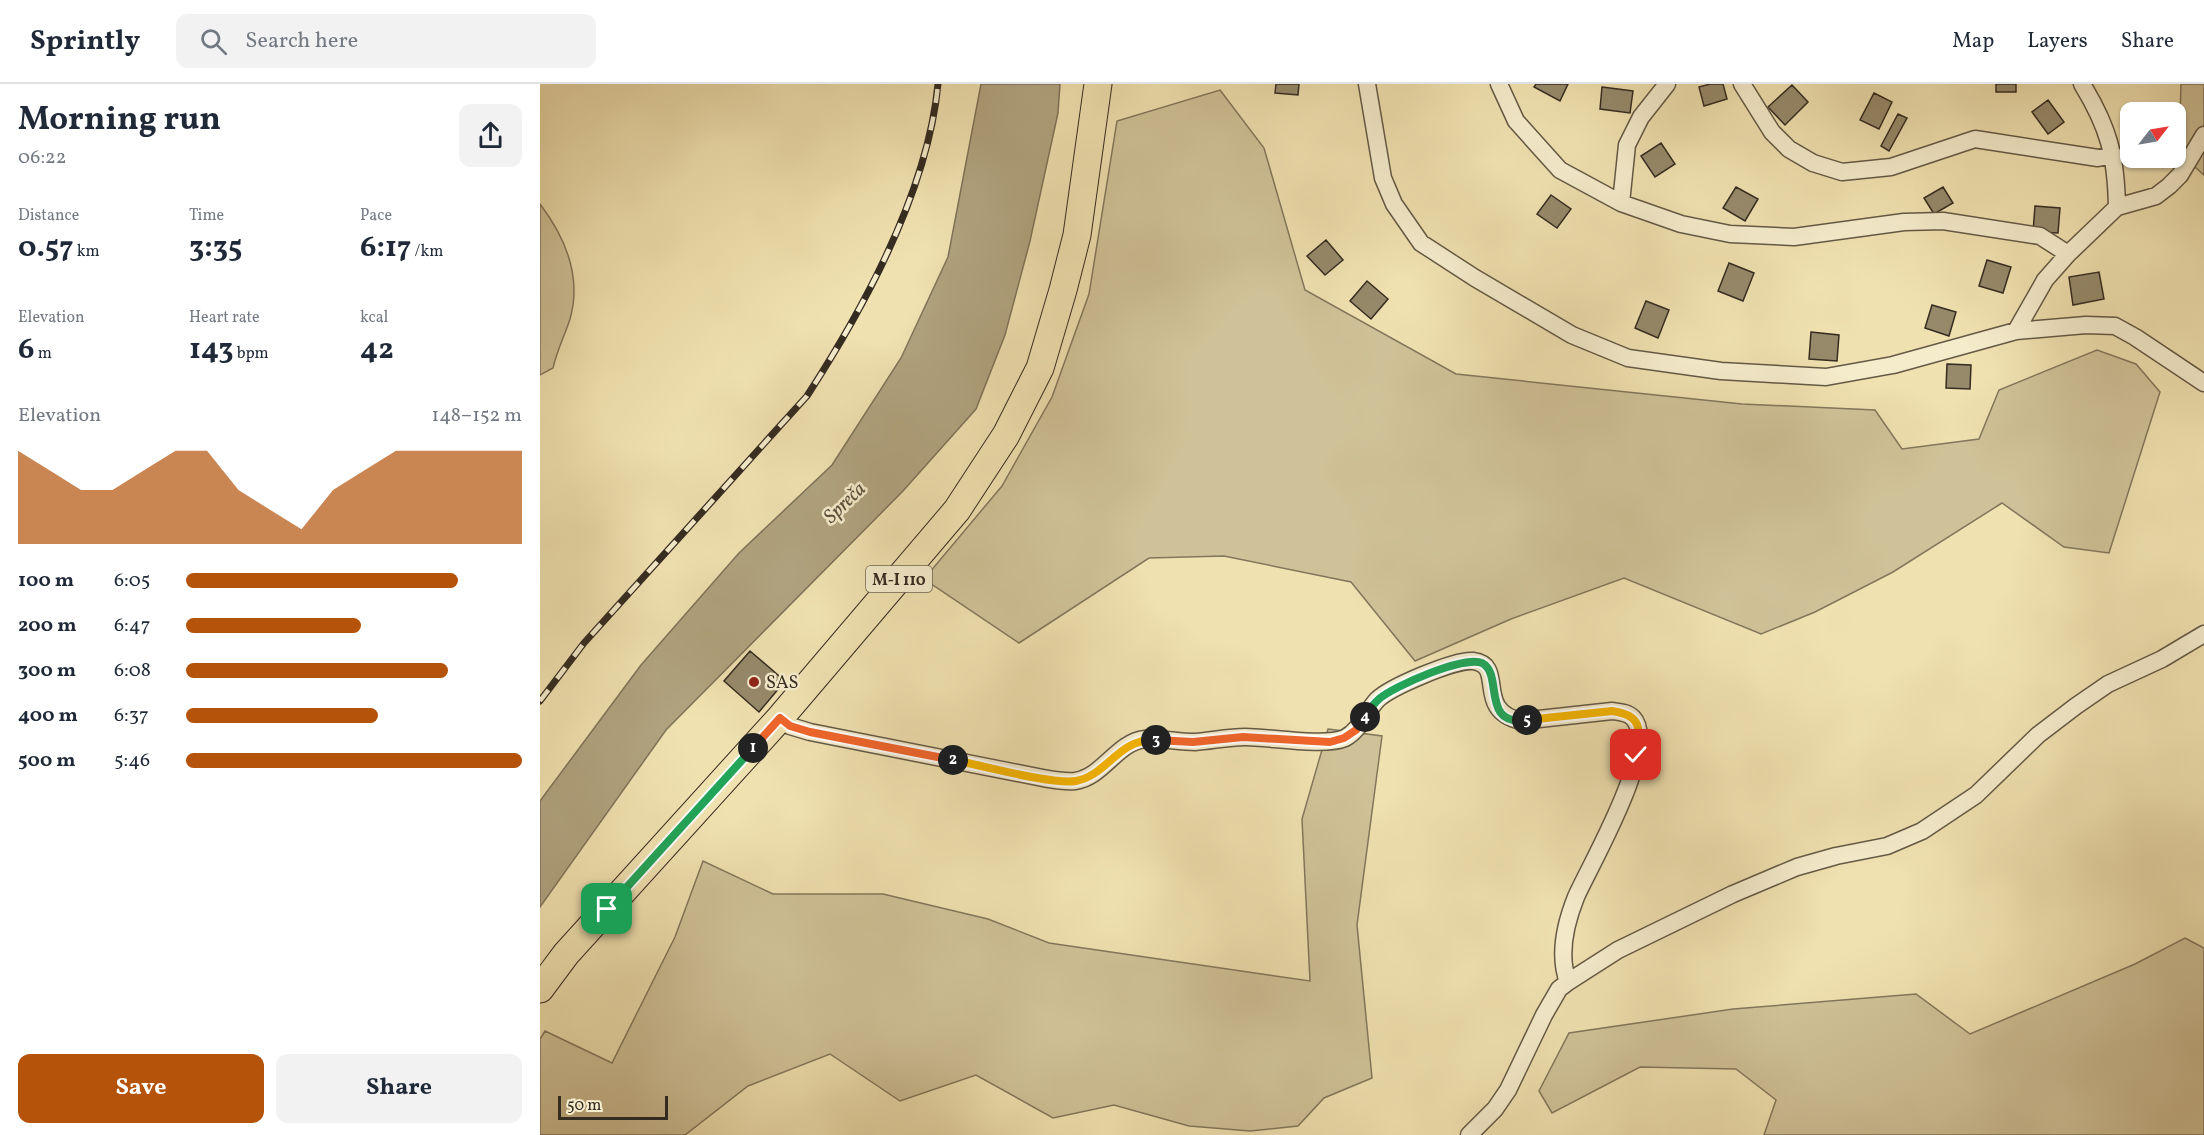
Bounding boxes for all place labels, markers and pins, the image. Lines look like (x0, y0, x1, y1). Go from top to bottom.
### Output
place label: SAS (766, 671, 799, 696)
marker: SAS (747, 675, 761, 689)
pin: 4 (1350, 702, 1380, 732)
pin: 5 (1512, 705, 1542, 735)
pin: 3 (1141, 725, 1171, 755)
pin (1610, 729, 1661, 780)
pin: 1 (738, 733, 768, 763)
pin: 2 (938, 745, 968, 775)
pin (581, 883, 632, 934)

